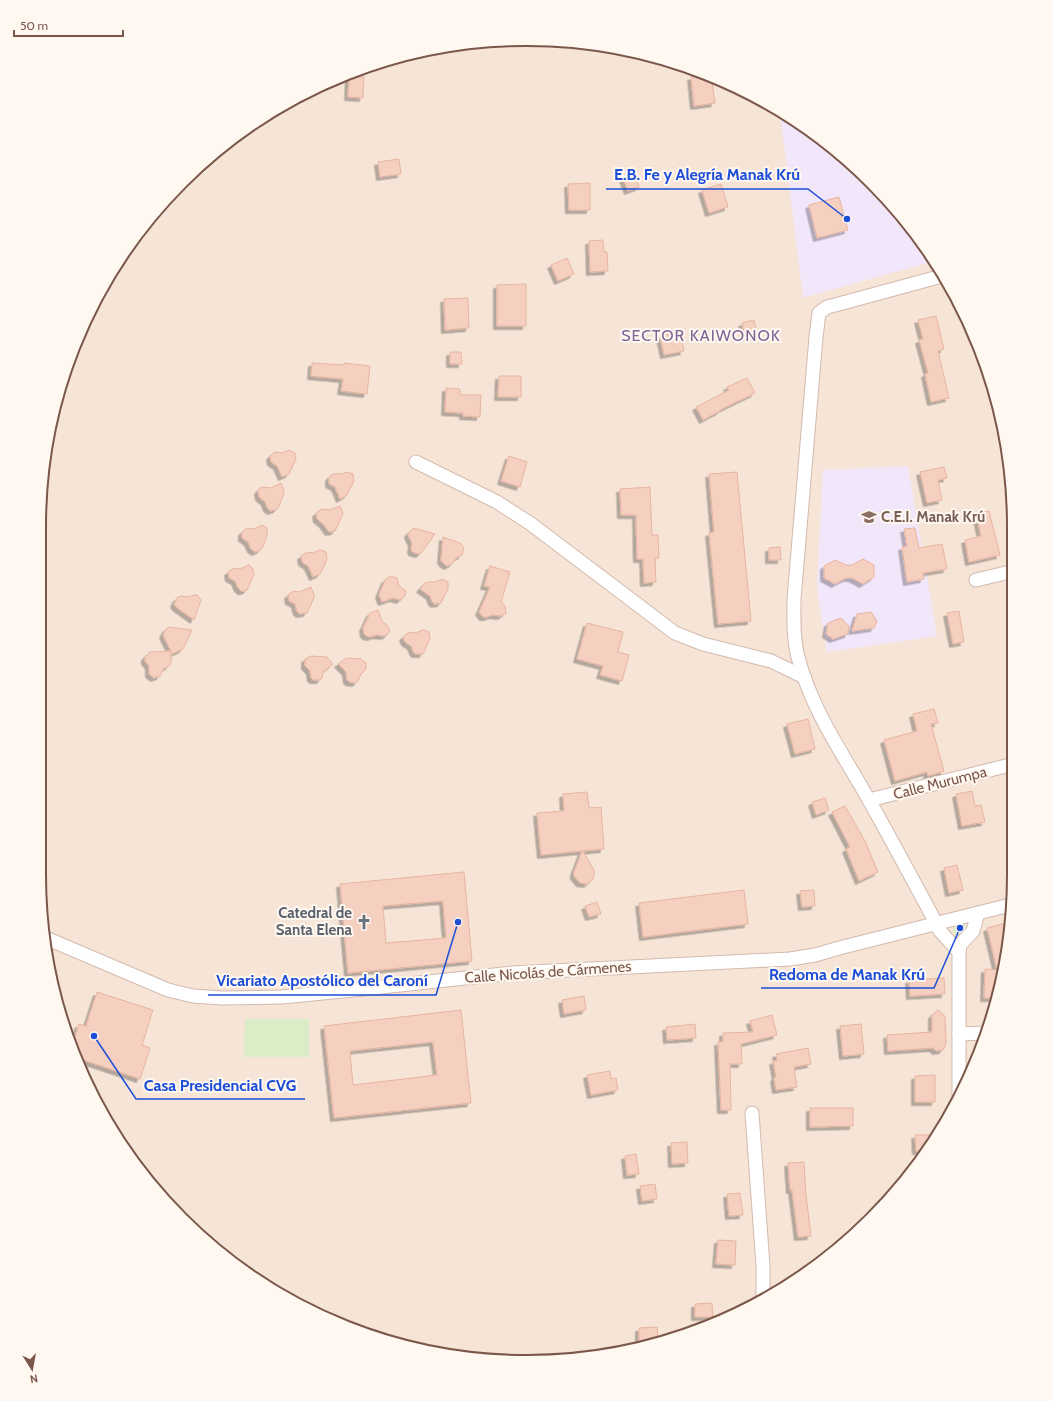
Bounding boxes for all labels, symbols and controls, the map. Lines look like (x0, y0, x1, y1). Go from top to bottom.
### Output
scale bar (14, 12, 123, 38)
text: 50 m (20, 18, 48, 33)
callout: E.B. Fe y Alegría Manak Krú (606, 161, 808, 189)
text: E.B. Fe y Alegría Manak Krú (614, 165, 800, 184)
district label: SECTOR KAIWONOK (621, 326, 781, 345)
school or university icon: C.E.I. Manak Krú (860, 508, 878, 526)
place label: C.E.I. Manak Krú (881, 508, 985, 526)
street label: Calle Murumpa (891, 763, 989, 803)
place label: Catedral de Santa Elena (276, 904, 353, 939)
church icon: Catedral de Santa Elena (355, 913, 373, 931)
street label: Calle Nicolás de Cármenes (464, 957, 632, 987)
callout: Redoma de Manak Krú (761, 960, 934, 988)
text: Redoma de Manak Krú (769, 965, 925, 984)
callout: Vicariato Apostólico del Caroní (208, 967, 436, 995)
text: Vicariato Apostólico del Caroní (216, 971, 428, 990)
callout: Casa Presidencial CVG (136, 1071, 305, 1099)
text: Casa Presidencial CVG (144, 1076, 296, 1095)
north arrow (12, 1349, 52, 1389)
text: N (29, 1371, 39, 1386)

